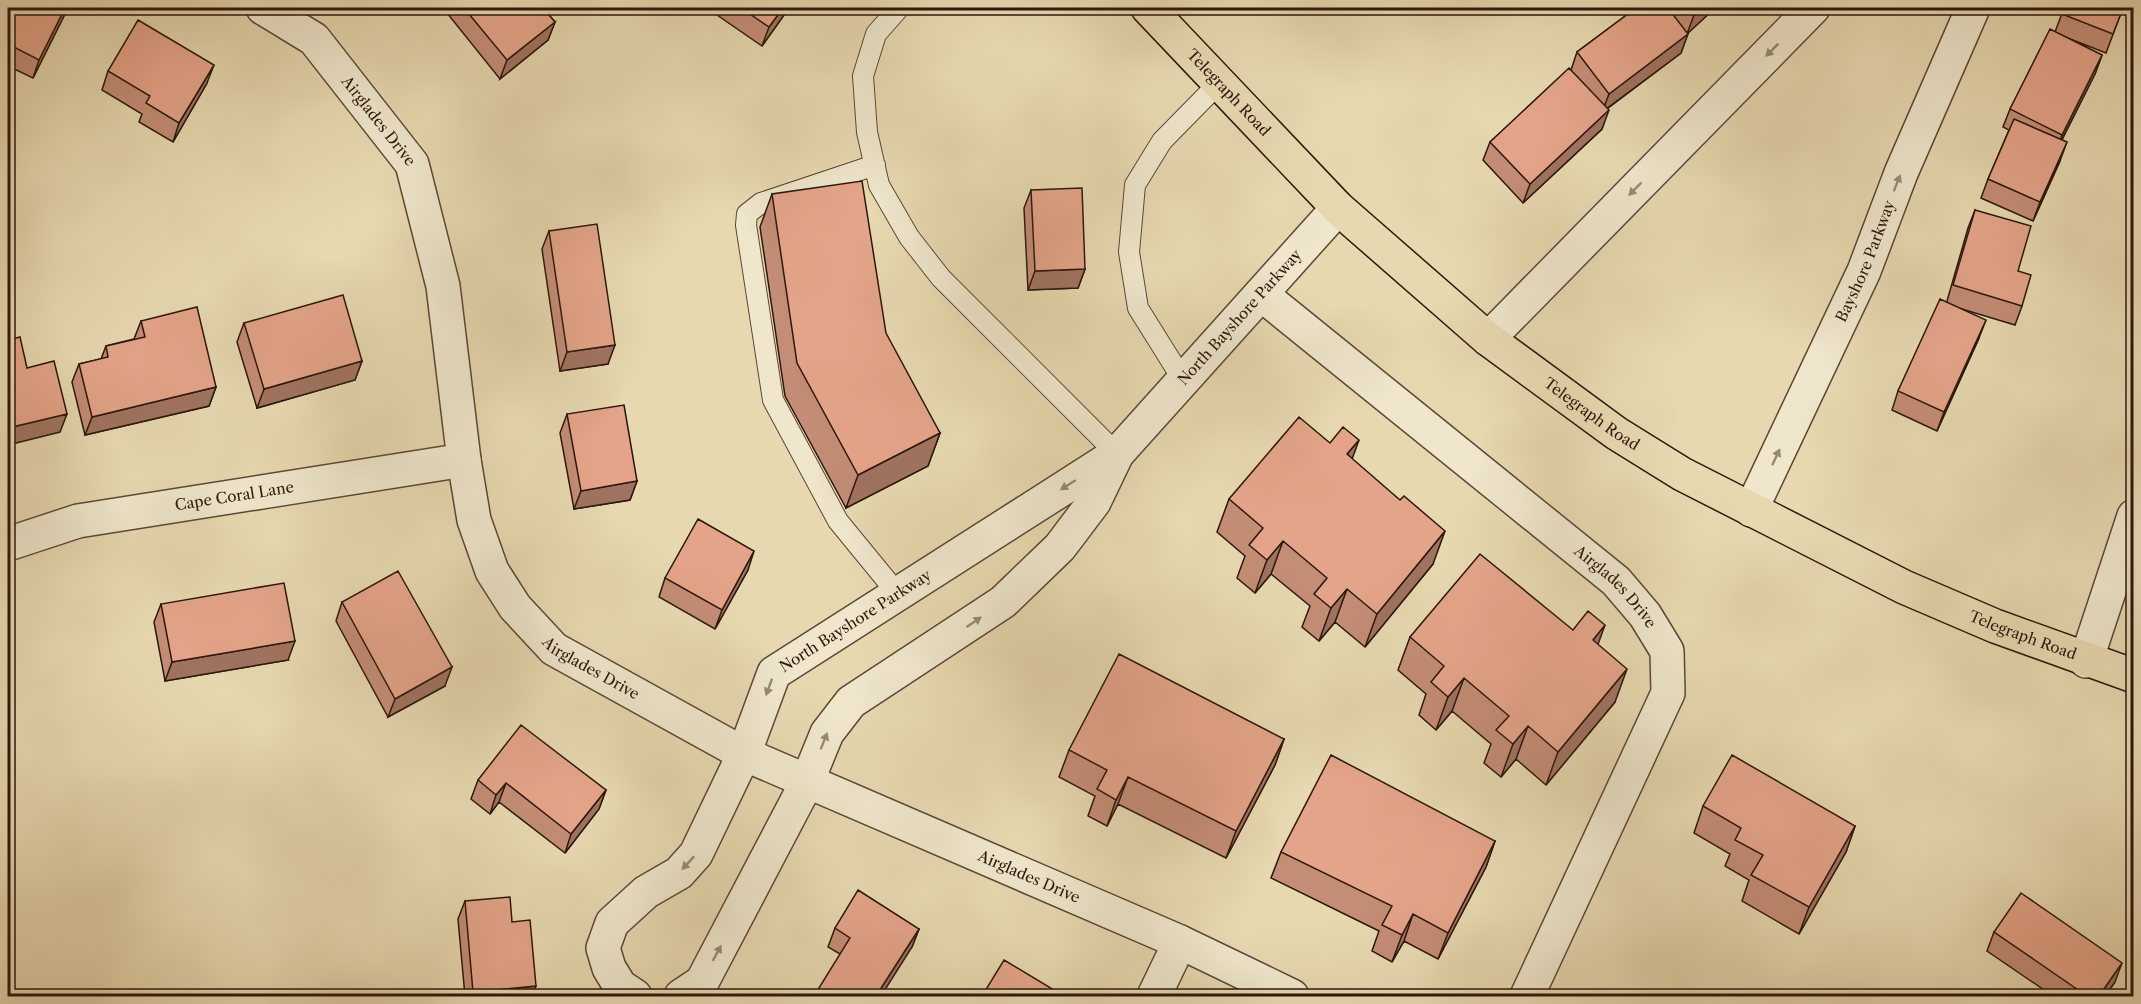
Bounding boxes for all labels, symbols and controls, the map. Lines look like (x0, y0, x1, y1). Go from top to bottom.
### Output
one-way arrow (1765, 43, 1780, 57)
street label: Telegraph Road (1183, 45, 1275, 140)
street label: Airglades Drive (337, 71, 420, 170)
one-way arrow (1893, 174, 1903, 192)
one-way arrow (1629, 181, 1643, 195)
street label: Bayshore Parkway (1831, 197, 1899, 325)
street label: North Bayshore Parkway (1173, 245, 1306, 389)
street label: Telegraph Road (1540, 373, 1643, 454)
one-way arrow (1771, 449, 1780, 466)
street label: Cape Coral Lane (173, 477, 295, 515)
one-way arrow (1059, 480, 1076, 491)
street label: Airglades Drive (1570, 540, 1661, 631)
street label: North Bayshore Parkway (776, 565, 935, 676)
street label: Telegraph Road (1967, 606, 2079, 664)
one-way arrow (965, 616, 982, 627)
street label: Airglades Drive (538, 632, 643, 703)
one-way arrow (764, 678, 773, 696)
one-way arrow (819, 732, 829, 750)
street label: Airglades Drive (974, 846, 1083, 907)
one-way arrow (682, 855, 695, 870)
one-way arrow (712, 944, 722, 961)

